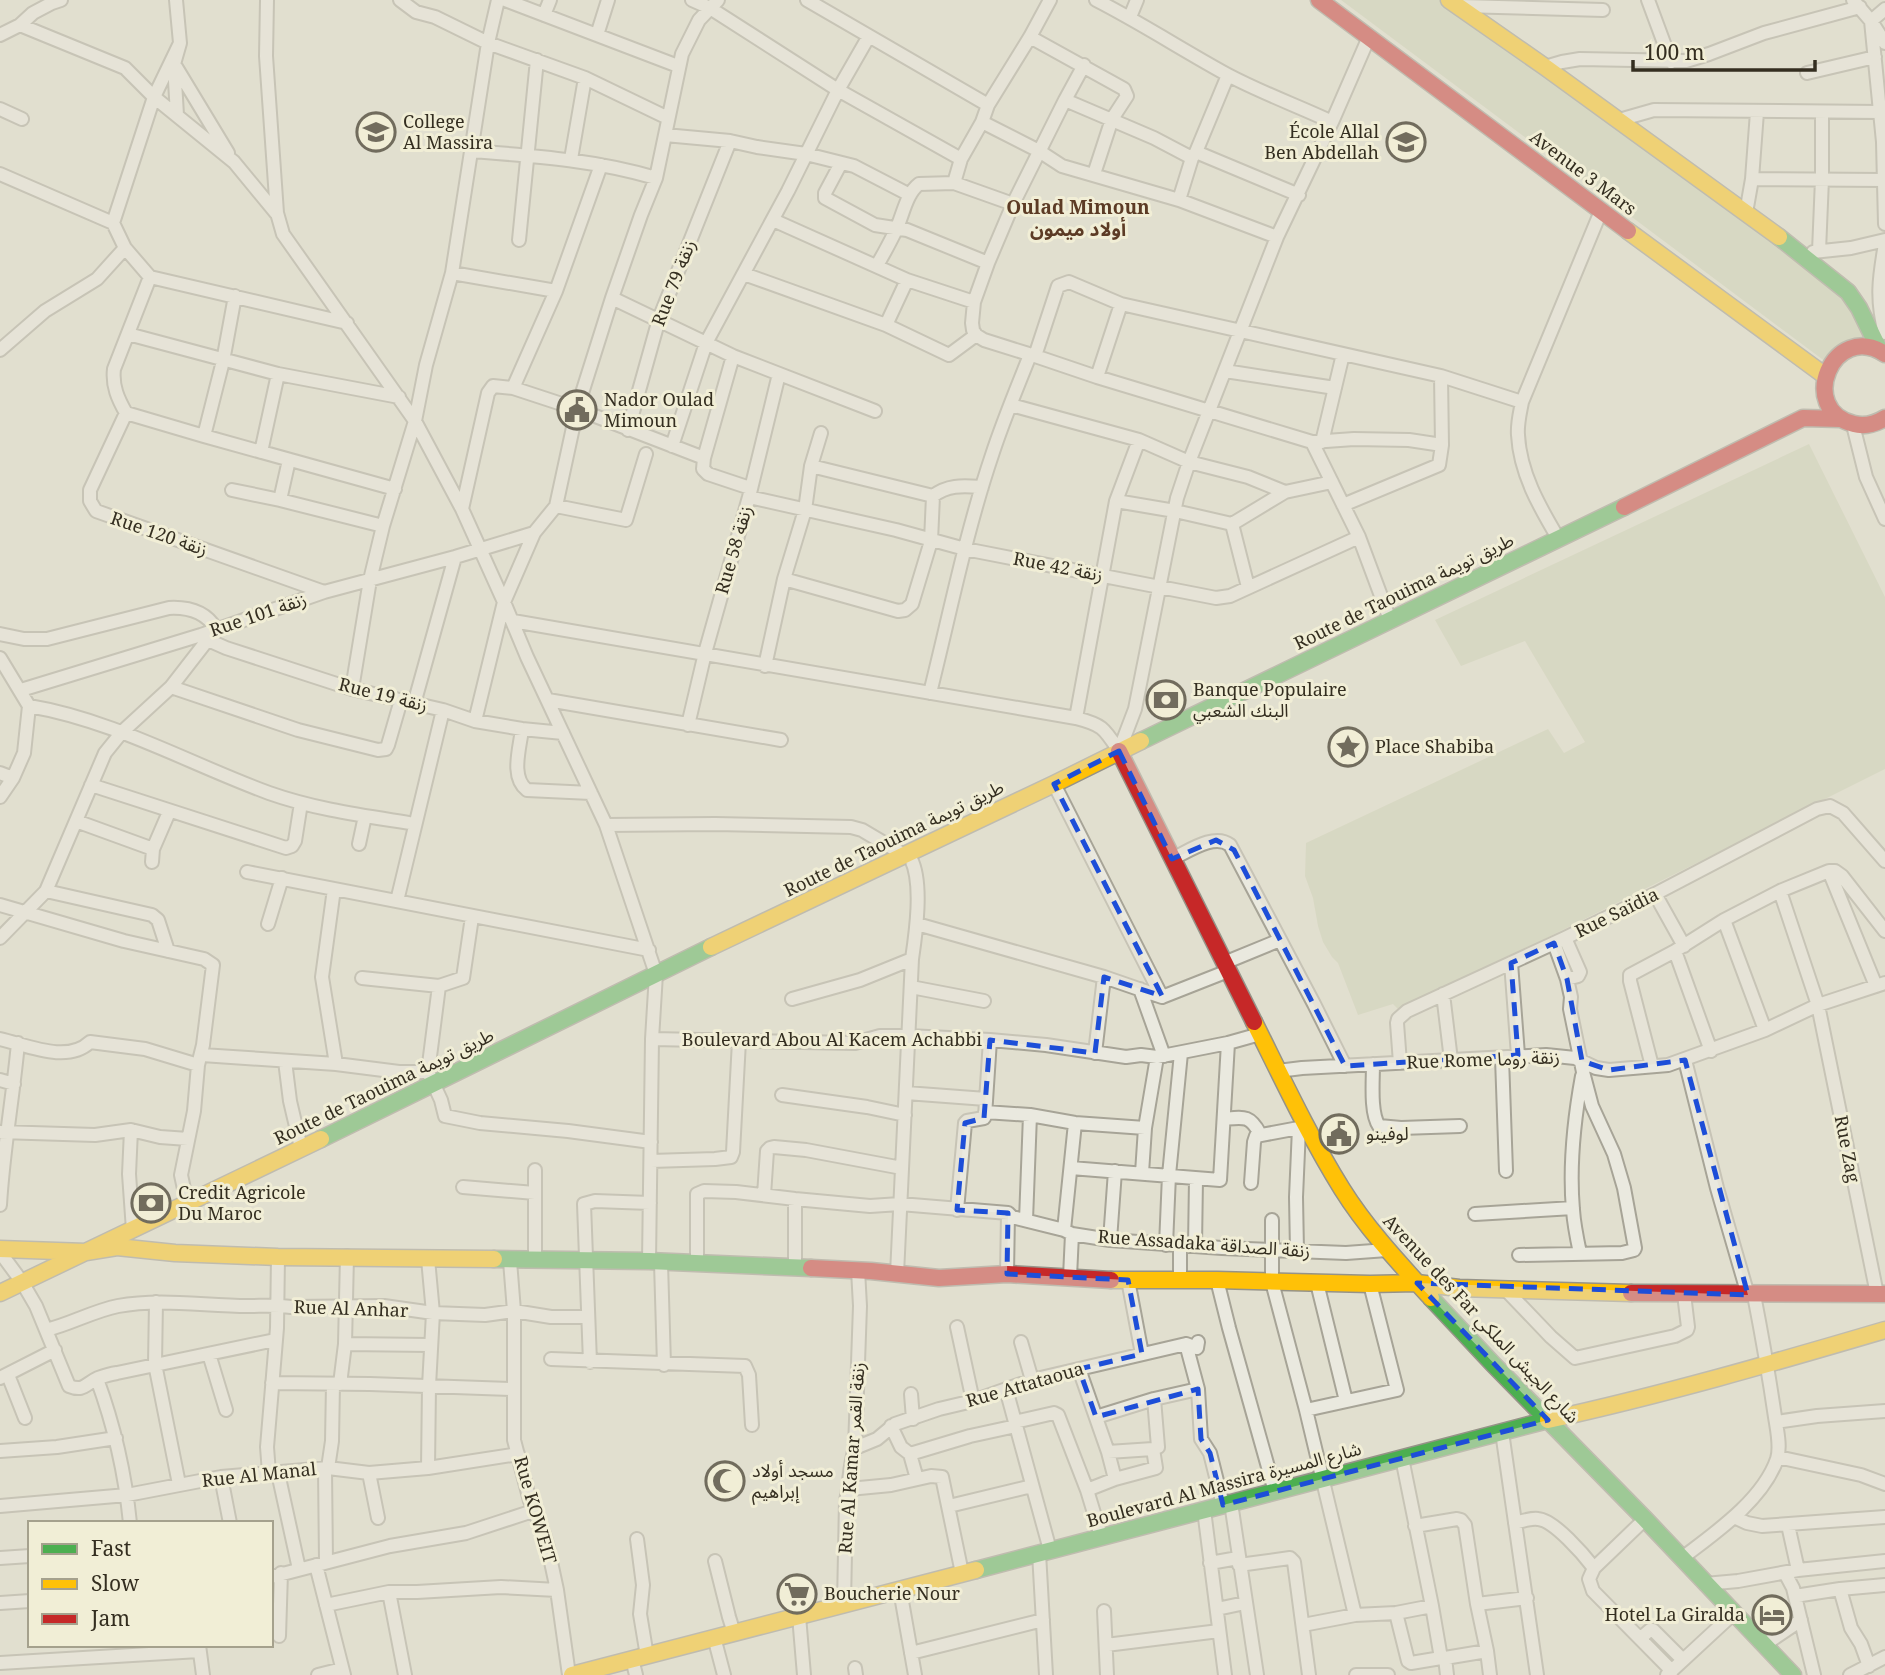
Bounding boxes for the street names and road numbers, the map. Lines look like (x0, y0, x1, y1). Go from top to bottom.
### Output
street label: Avenue 3 Mars (1526, 124, 1642, 220)
street label: Rue 79 زنقة (646, 236, 701, 329)
street label: Rue 58 زنقة (709, 503, 757, 597)
street label: Rue 120 زنقة (108, 505, 211, 561)
street label: Route de Taouima طريق تويمة (1290, 527, 1517, 655)
street label: Rue 42 زنقة (1011, 546, 1105, 586)
street label: Rue 101 زنقة (206, 586, 309, 642)
street label: Rue 19 زنقة (336, 671, 430, 717)
street label: Route de Taouima طريق تويمة (780, 774, 1007, 902)
street label: Rue Saïdia (1571, 882, 1662, 943)
street label: Route de Taouima طريق تويمة (270, 1022, 497, 1150)
street label: Boulevard Abou Al Kacem Achabbi (682, 1027, 982, 1051)
street label: Rue Rome زنقة روما (1406, 1044, 1560, 1074)
street label: Rue Zag (1830, 1113, 1866, 1185)
street label: Avenue des Far شارع الجيش الملكي (1376, 1209, 1585, 1430)
street label: Rue Assadaka زنقة الصداقة (1097, 1224, 1311, 1262)
street label: Rue Al Anhar (293, 1294, 409, 1322)
street label: Rue Attataoua (963, 1356, 1086, 1412)
street label: Rue Al Kamar زنقة القمر (832, 1361, 870, 1555)
street label: Boulevard Al Massira شارع المسيرة (1084, 1436, 1364, 1535)
street label: Rue KOWEIT (509, 1453, 563, 1566)
street label: Rue Al Manal (201, 1456, 318, 1492)

